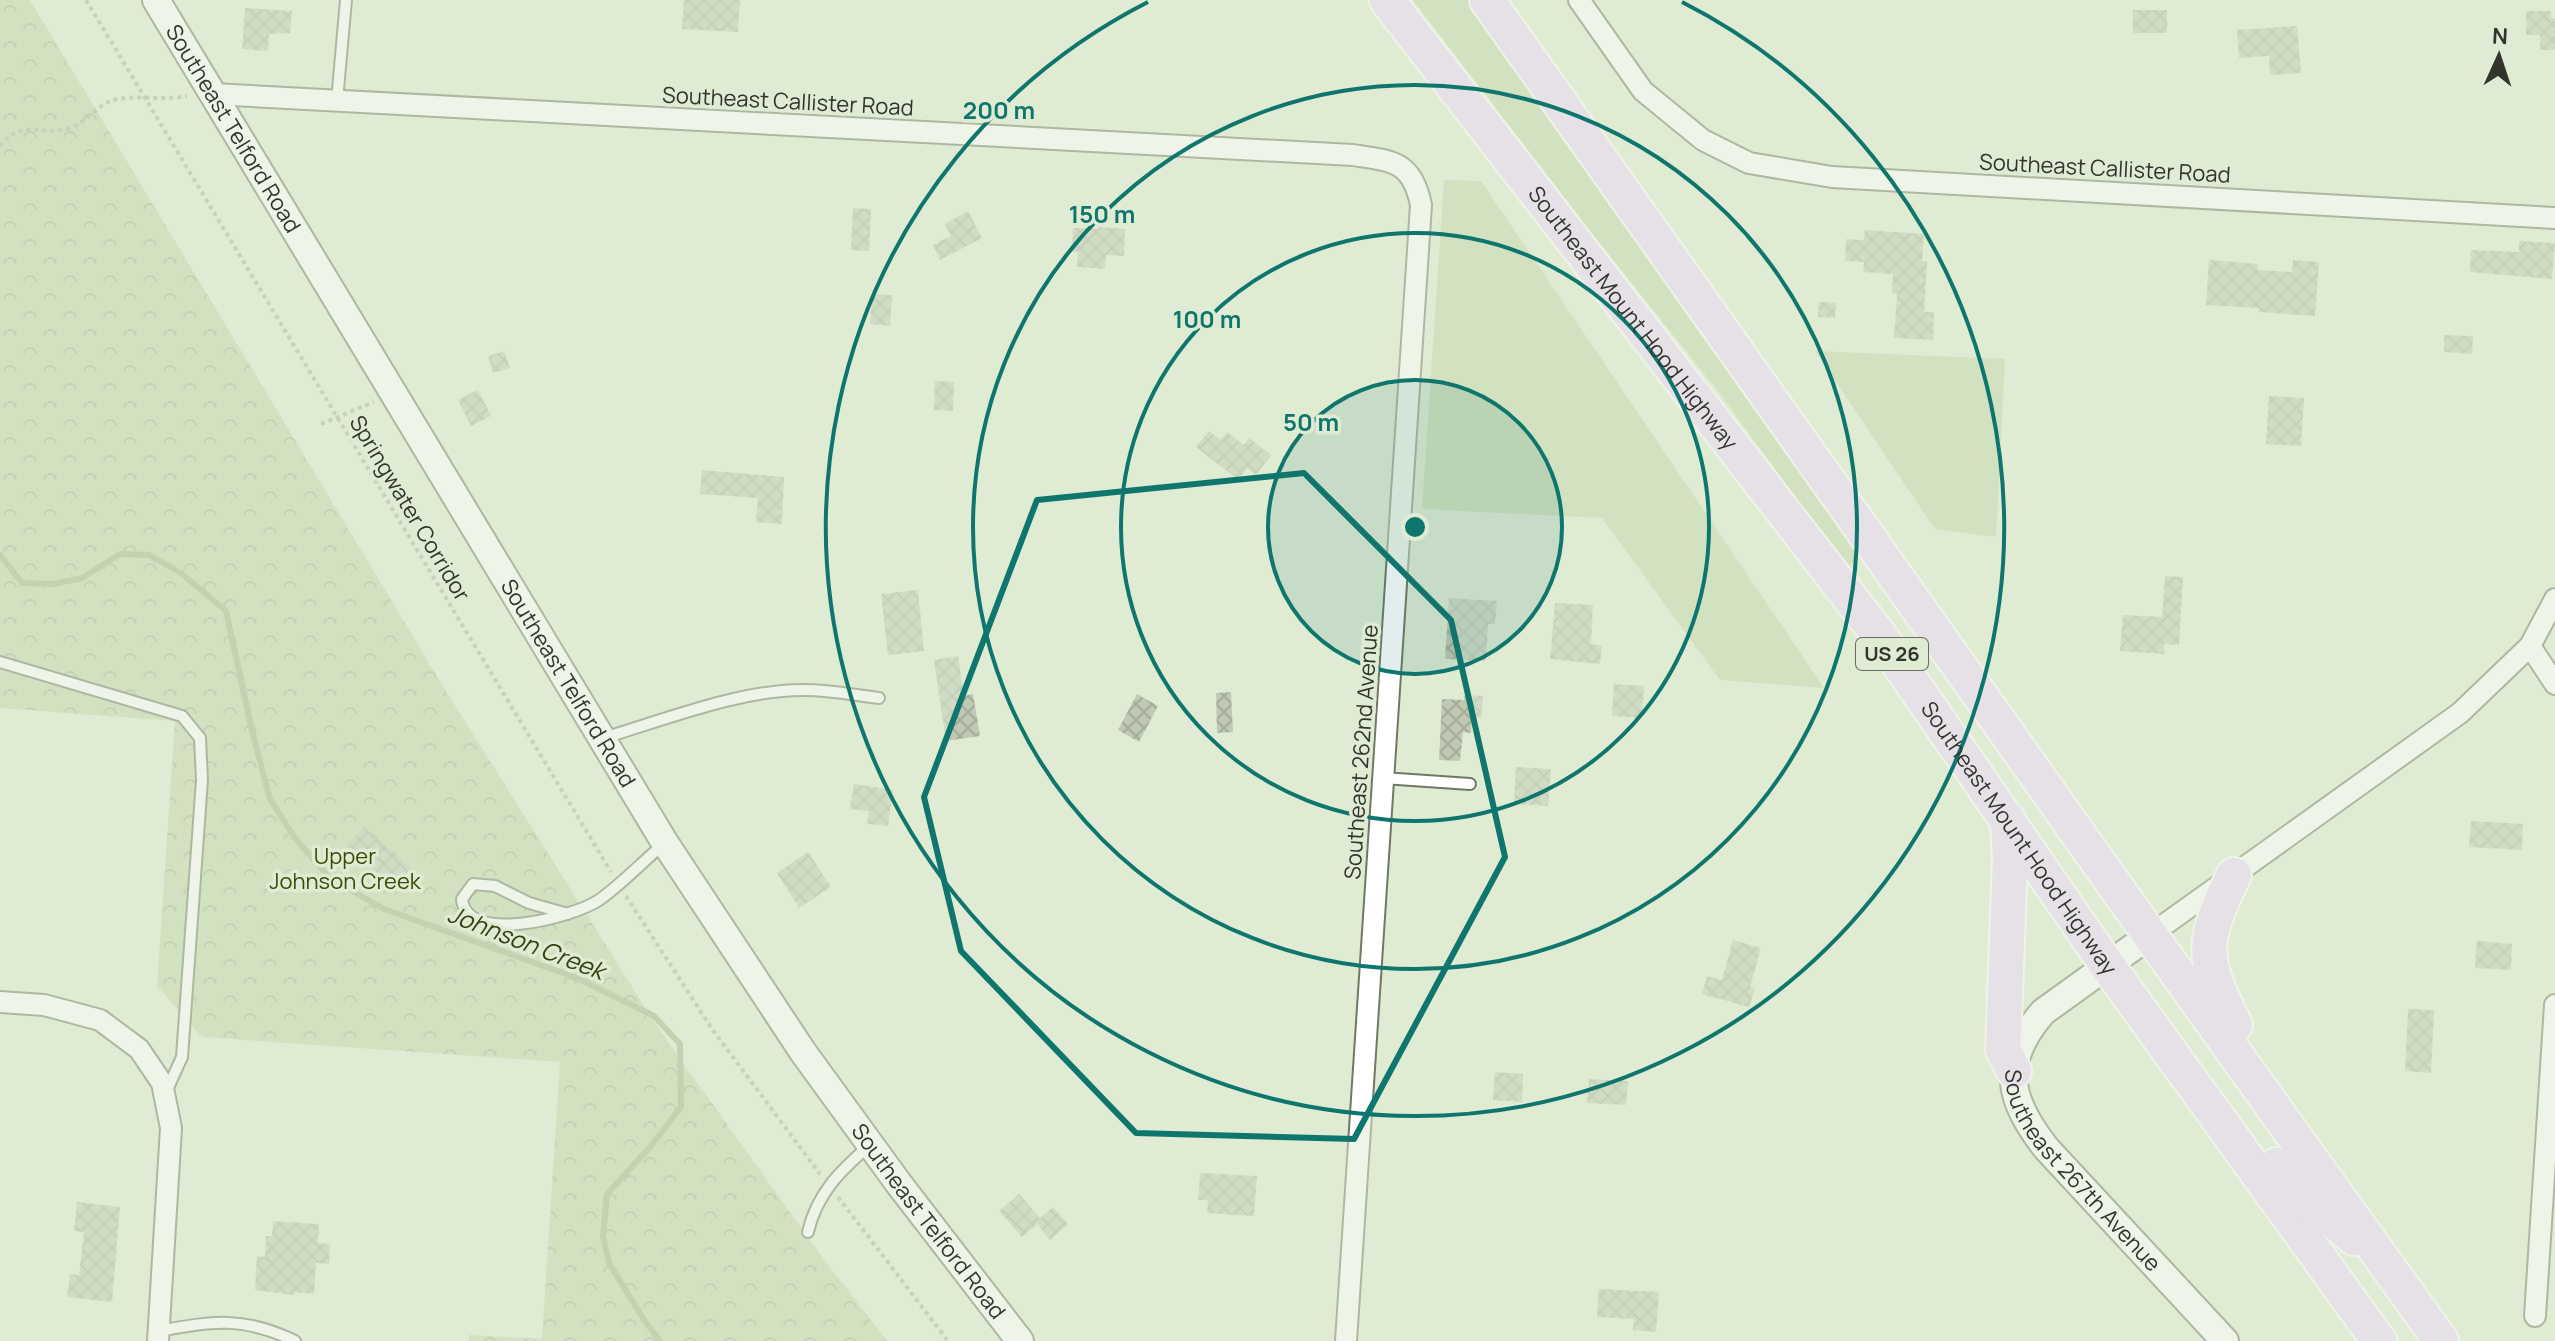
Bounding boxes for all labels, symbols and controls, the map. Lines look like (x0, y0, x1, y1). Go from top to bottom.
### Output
north arrow (2459, 16, 2539, 96)
street label: Southeast Telford Road (159, 19, 308, 238)
text: N (2491, 21, 2509, 51)
street label: Southeast Callister Road (661, 79, 915, 123)
text: 200 m (963, 93, 1035, 126)
street label: Southeast Callister Road (1978, 146, 2232, 190)
street label: Southeast Mount Hood Highway (1521, 180, 1745, 456)
text: 150 m (1069, 197, 1135, 230)
text: 100 m (1173, 302, 1241, 335)
text: 50 m (1283, 405, 1339, 438)
street label: Springwater Corridor (343, 410, 477, 606)
centre of rings (1401, 513, 1429, 541)
street label: Southeast Telford Road (494, 573, 643, 793)
street label: Southeast 262nd Avenue (1337, 623, 1385, 881)
road number: US 26 (1856, 638, 1928, 670)
street label: Southeast Mount Hood Highway (1914, 695, 2125, 981)
park label: Upper Johnson Creek (269, 841, 422, 896)
water label: Johnson Creek (443, 897, 612, 988)
street label: Southeast 267th Avenue (1999, 1069, 2168, 1278)
street label: Southeast Telford Road (845, 1117, 1013, 1325)

